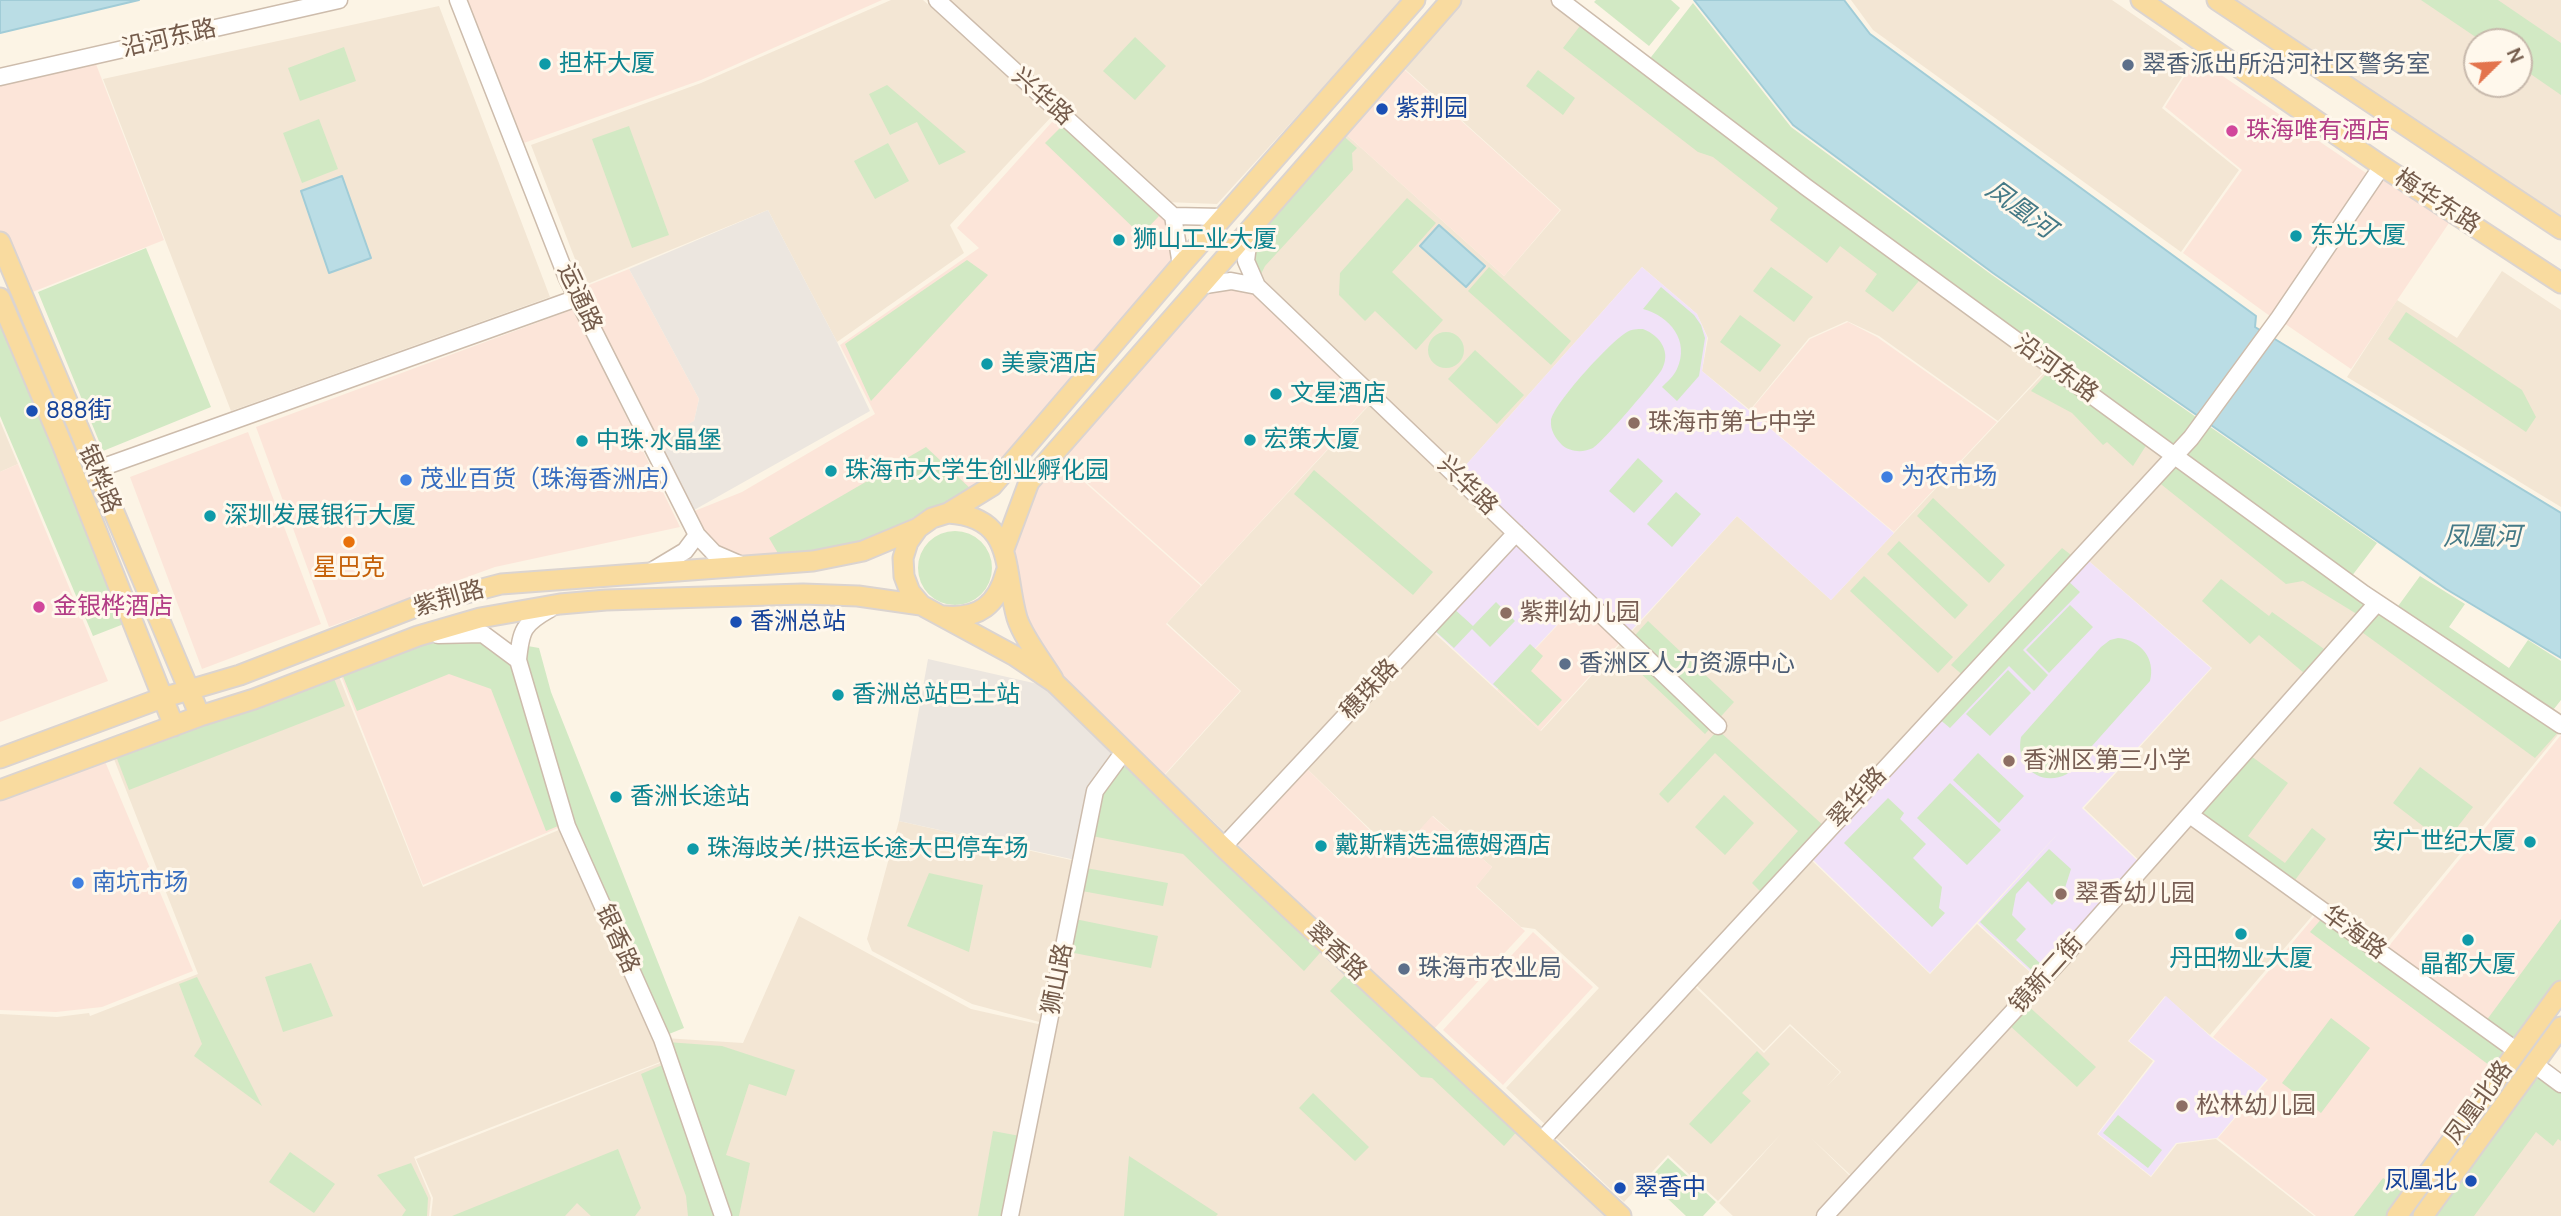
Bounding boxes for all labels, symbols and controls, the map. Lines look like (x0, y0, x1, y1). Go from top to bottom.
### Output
street label: 沿河东路 (119, 14, 219, 64)
north arrow (2463, 28, 2533, 98)
text: N (2501, 44, 2530, 67)
place label: 担杆大厦 (559, 50, 655, 78)
place label: 翠香派出所沿河社区警务室 (2142, 51, 2430, 79)
marker: 担杆大厦 (537, 56, 553, 72)
marker: 翠香派出所沿河社区警务室 (2120, 57, 2136, 73)
street label: 兴华路 (1006, 62, 1078, 132)
place label: 紫荆园 (1396, 95, 1468, 123)
marker: 紫荆园 (1374, 101, 1390, 117)
place label: 珠海唯有酒店 (2246, 117, 2390, 145)
marker: 珠海唯有酒店 (2224, 123, 2240, 139)
street label: 梅华东路 (2389, 164, 2485, 240)
water label: 凤凰河 (1979, 174, 2061, 246)
place label: 东光大厦 (2310, 222, 2406, 250)
place label: 狮山工业大厦 (1133, 226, 1277, 254)
marker: 东光大厦 (2288, 228, 2304, 244)
marker: 狮山工业大厦 (1111, 232, 1127, 248)
street label: 运通路 (551, 259, 607, 337)
street label: 沿河东路 (2009, 329, 2103, 409)
place label: 美豪酒店 (1001, 350, 1097, 378)
marker: 美豪酒店 (979, 356, 995, 372)
place label: 文星酒店 (1290, 380, 1386, 408)
marker: 文星酒店 (1268, 386, 1284, 402)
place label: 888街 (46, 397, 112, 425)
marker: 888街 (24, 403, 40, 419)
place label: 珠海市第七中学 (1648, 409, 1816, 437)
marker: 珠海市第七中学 (1626, 415, 1642, 431)
place label: 宏策大厦 (1264, 426, 1360, 454)
place label: 中珠·水晶堡 (596, 427, 721, 455)
marker: 宏策大厦 (1242, 432, 1258, 448)
marker: 中珠·水晶堡 (574, 433, 590, 449)
street label: 银桦路 (72, 440, 126, 518)
street label: 兴华路 (1431, 451, 1503, 521)
place label: 珠海市大学生创业孵化园 (845, 457, 1109, 485)
marker: 珠海市大学生创业孵化园 (823, 463, 839, 479)
place label: 为农市场 (1901, 463, 1997, 491)
place label: 茂业百货（珠海香洲店） (420, 466, 684, 494)
marker: 为农市场 (1879, 469, 1895, 485)
marker: 茂业百货（珠海香洲店） (398, 472, 414, 488)
place label: 深圳发展银行大厦 (224, 502, 416, 530)
marker: 深圳发展银行大厦 (202, 508, 218, 524)
water label: 凤凰河 (2443, 522, 2521, 554)
marker: 星巴克 (341, 534, 357, 550)
place label: 星巴克 (313, 554, 385, 582)
street label: 紫荆路 (410, 575, 488, 623)
place label: 金银桦酒店 (53, 593, 173, 621)
marker: 金银桦酒店 (31, 599, 47, 615)
place label: 紫荆幼儿园 (1520, 599, 1640, 627)
marker: 紫荆幼儿园 (1498, 605, 1514, 621)
place label: 香洲总站 (750, 608, 846, 636)
marker: 香洲总站 (728, 614, 744, 630)
place label: 香洲区人力资源中心 (1579, 650, 1795, 678)
street label: 穗珠路 (1335, 654, 1405, 726)
marker: 香洲区人力资源中心 (1557, 656, 1573, 672)
place label: 香洲总站巴士站 (852, 681, 1020, 709)
marker: 香洲总站巴士站 (830, 687, 846, 703)
place label: 香洲区第三小学 (2023, 747, 2191, 775)
marker: 香洲区第三小学 (2001, 753, 2017, 769)
street label: 翠华路 (1823, 762, 1893, 834)
place label: 香洲长途站 (630, 783, 750, 811)
marker: 香洲长途站 (608, 789, 624, 805)
place label: 安广世纪大厦 (2372, 828, 2516, 856)
place label: 戴斯精选温德姆酒店 (1335, 832, 1551, 860)
marker: 安广世纪大厦 (2522, 834, 2538, 850)
place label: 珠海歧关/拱运长途大巴停车场 (707, 835, 1028, 863)
marker: 戴斯精选温德姆酒店 (1313, 838, 1329, 854)
marker: 珠海歧关/拱运长途大巴停车场 (685, 841, 701, 857)
place label: 南坑市场 (92, 869, 188, 897)
marker: 南坑市场 (70, 875, 86, 891)
place label: 翠香幼儿园 (2075, 880, 2195, 908)
marker: 翠香幼儿园 (2053, 886, 2069, 902)
street label: 银香路 (589, 900, 645, 978)
street label: 华海路 (2316, 900, 2392, 966)
street label: 翠香路 (1300, 917, 1372, 987)
marker: 丹田物业大厦 (2233, 926, 2249, 942)
street label: 镜新二街 (2004, 929, 2090, 1019)
marker: 晶都大厦 (2460, 932, 2476, 948)
street label: 狮山路 (1037, 941, 1079, 1017)
place label: 丹田物业大厦 (2169, 945, 2313, 973)
place label: 晶都大厦 (2420, 951, 2516, 979)
place label: 珠海市农业局 (1418, 955, 1562, 983)
marker: 珠海市农业局 (1396, 961, 1412, 977)
street label: 凤凰北路 (2439, 1056, 2519, 1150)
place label: 松林幼儿园 (2196, 1092, 2316, 1120)
marker: 松林幼儿园 (2174, 1098, 2190, 1114)
place label: 凤凰北 (2385, 1167, 2457, 1195)
marker: 凤凰北 (2463, 1173, 2479, 1189)
place label: 翠香中 (1634, 1174, 1706, 1202)
marker: 翠香中 (1612, 1180, 1628, 1196)

